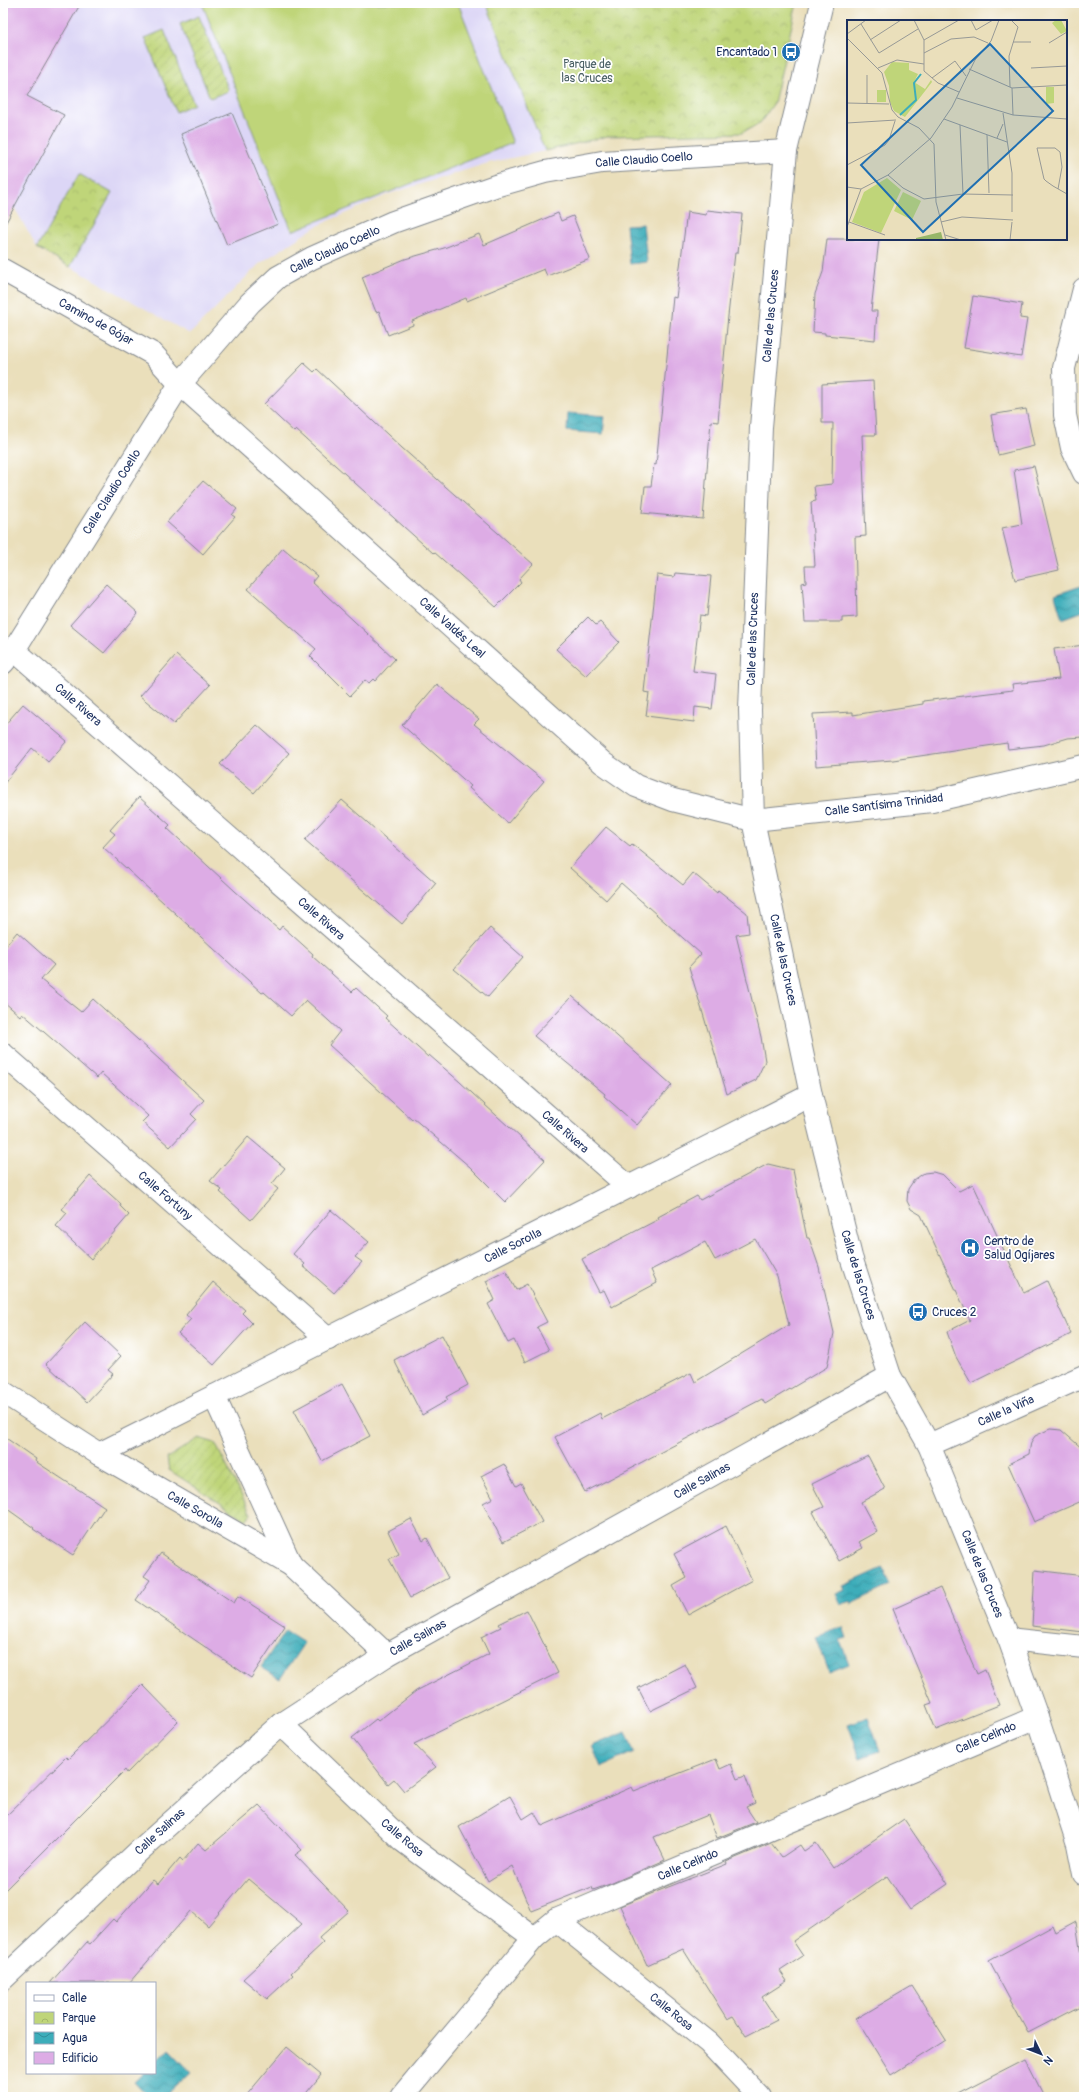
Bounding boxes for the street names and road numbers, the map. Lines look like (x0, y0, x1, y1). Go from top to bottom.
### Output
street label: Calle Claudio Coello (595, 149, 694, 171)
street label: Calle Claudio Coello (287, 222, 383, 277)
street label: Calle de las Cruces (759, 268, 783, 363)
street label: Camino de Gójar (56, 295, 137, 349)
street label: Calle Claudio Coello (80, 446, 145, 537)
street label: Calle de las Cruces (744, 592, 762, 686)
street label: Calle Valdés Leal (416, 594, 488, 662)
street label: Calle Rivera (51, 680, 105, 730)
street label: Calle Santísima Trinidad (824, 790, 944, 820)
street label: Calle Rivera (294, 894, 348, 944)
street label: Calle de las Cruces (766, 913, 800, 1008)
street label: Calle Rivera (538, 1107, 592, 1157)
street label: Calle Fortuny (135, 1168, 195, 1224)
street label: Calle Sorolla (482, 1225, 545, 1267)
street label: Calle de las Cruces (837, 1228, 879, 1322)
street label: Calle la Viña (976, 1392, 1037, 1430)
street label: Calle Salinas (671, 1459, 733, 1503)
street label: Calle Sorolla (164, 1488, 226, 1532)
street label: Calle de las Cruces (958, 1528, 1007, 1621)
street label: Calle Salinas (387, 1616, 449, 1660)
street label: Calle Celindo (953, 1718, 1019, 1757)
street label: Calle Salinas (132, 1805, 189, 1858)
street label: Calle Rosa (377, 1816, 427, 1861)
street label: Calle Celindo (655, 1845, 721, 1884)
street label: Calle Rosa (646, 1990, 696, 2034)

